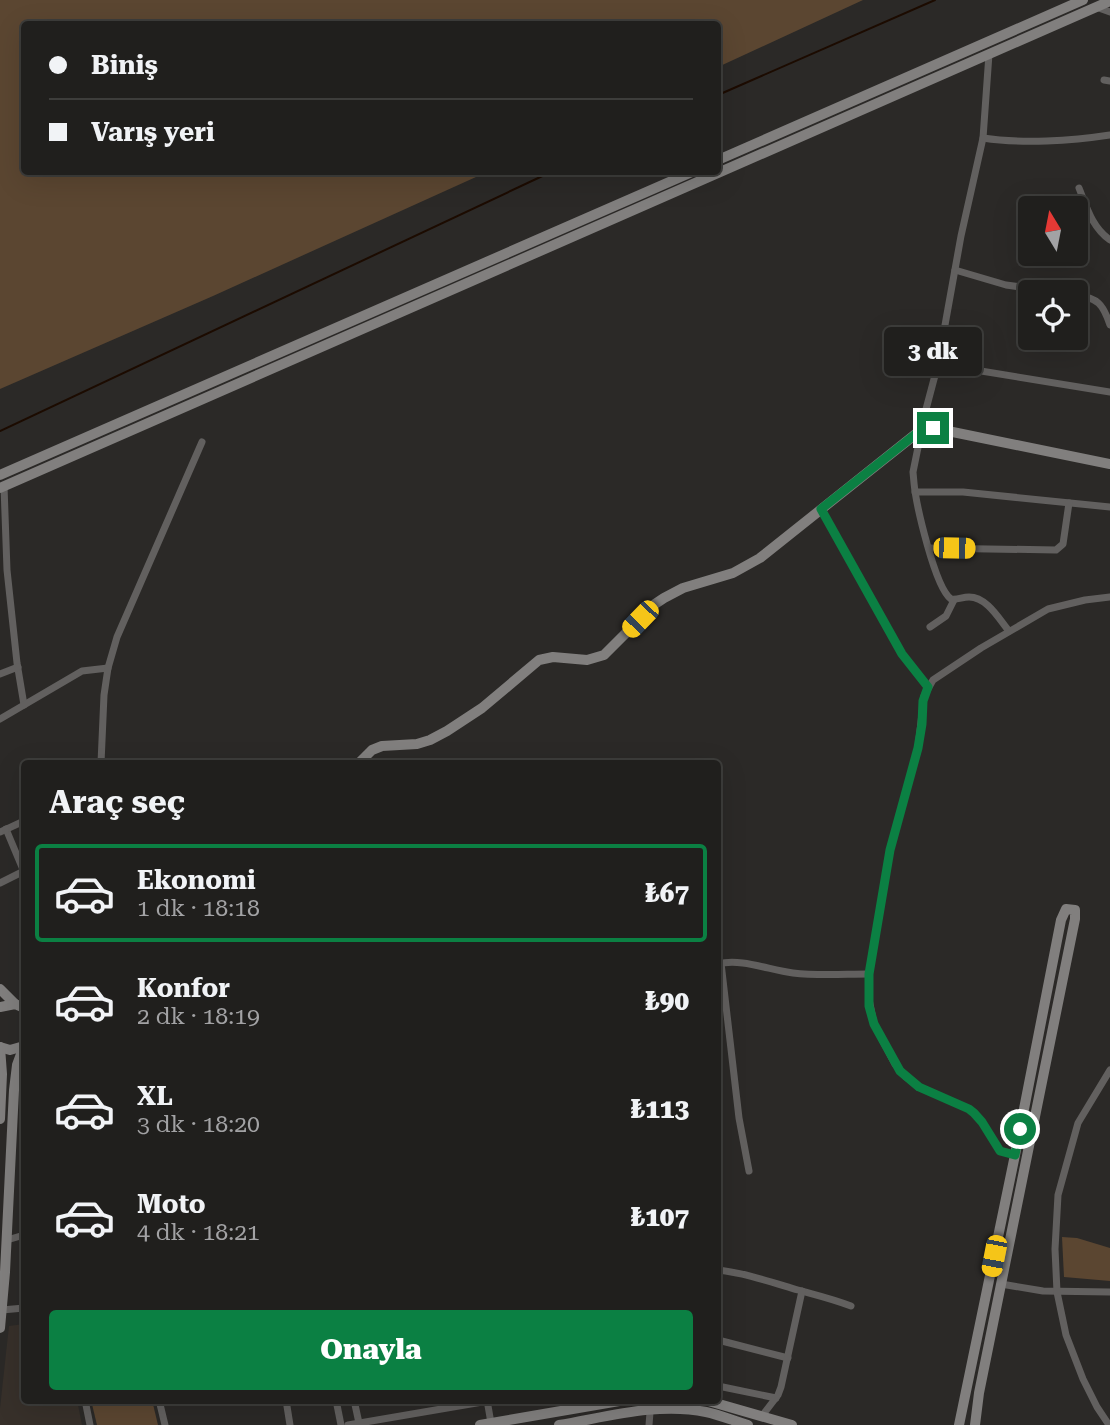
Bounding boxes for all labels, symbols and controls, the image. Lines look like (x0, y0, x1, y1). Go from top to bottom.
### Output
text: Biniş (91, 50, 158, 80)
text: Varış yeri (91, 117, 215, 147)
north arrow (1018, 196, 1088, 266)
map controls (1018, 196, 1088, 350)
button: locate (1018, 280, 1088, 350)
callout: 3 dk (884, 326, 982, 376)
text: 3 dk (908, 338, 958, 365)
route end (917, 412, 949, 444)
car (933, 537, 976, 559)
car (618, 597, 663, 641)
text: Araç seç (49, 783, 185, 821)
icon: car (53, 862, 116, 925)
text: Ekonomi (137, 865, 256, 895)
text: ₺67 (645, 878, 689, 908)
text: 1 dk · 18:18 (137, 895, 260, 922)
icon: car (53, 970, 116, 1033)
text: Konfor (137, 973, 230, 1003)
text: ₺90 (645, 986, 689, 1016)
text: 2 dk · 18:19 (137, 1003, 260, 1030)
icon: car (53, 1078, 116, 1141)
text: XL (137, 1081, 173, 1111)
text: ₺113 (631, 1094, 689, 1124)
text: 3 dk · 18:20 (137, 1111, 260, 1138)
route start (1004, 1113, 1036, 1145)
icon: car (53, 1186, 116, 1249)
text: Moto (137, 1189, 206, 1219)
text: ₺107 (631, 1202, 689, 1232)
text: 4 dk · 18:21 (137, 1219, 260, 1246)
car (980, 1233, 1009, 1279)
button: Onayla (49, 1310, 693, 1390)

